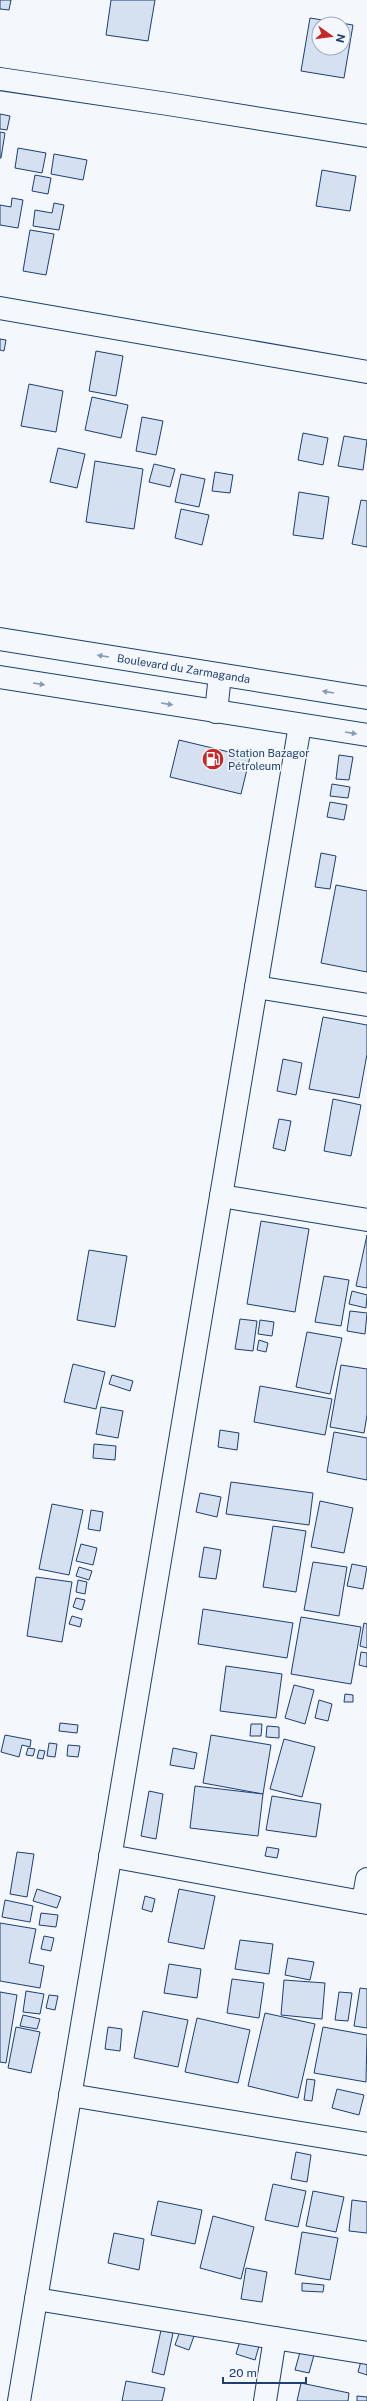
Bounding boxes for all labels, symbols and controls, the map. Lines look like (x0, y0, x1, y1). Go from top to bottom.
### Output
north arrow (311, 16, 351, 56)
text: N (334, 33, 348, 44)
street label: Boulevard du Zarmaganda (116, 652, 251, 685)
one-way arrow (97, 653, 109, 659)
one-way arrow (32, 681, 45, 687)
one-way arrow (322, 689, 335, 695)
one-way arrow (161, 701, 173, 707)
one-way arrow (345, 730, 357, 736)
fuel station icon: Station Bazagor Pétroleum (200, 746, 226, 772)
place label: Station Bazagor Pétroleum (228, 747, 310, 772)
scale bar (223, 2359, 306, 2385)
text: 20 m (229, 2366, 257, 2380)

